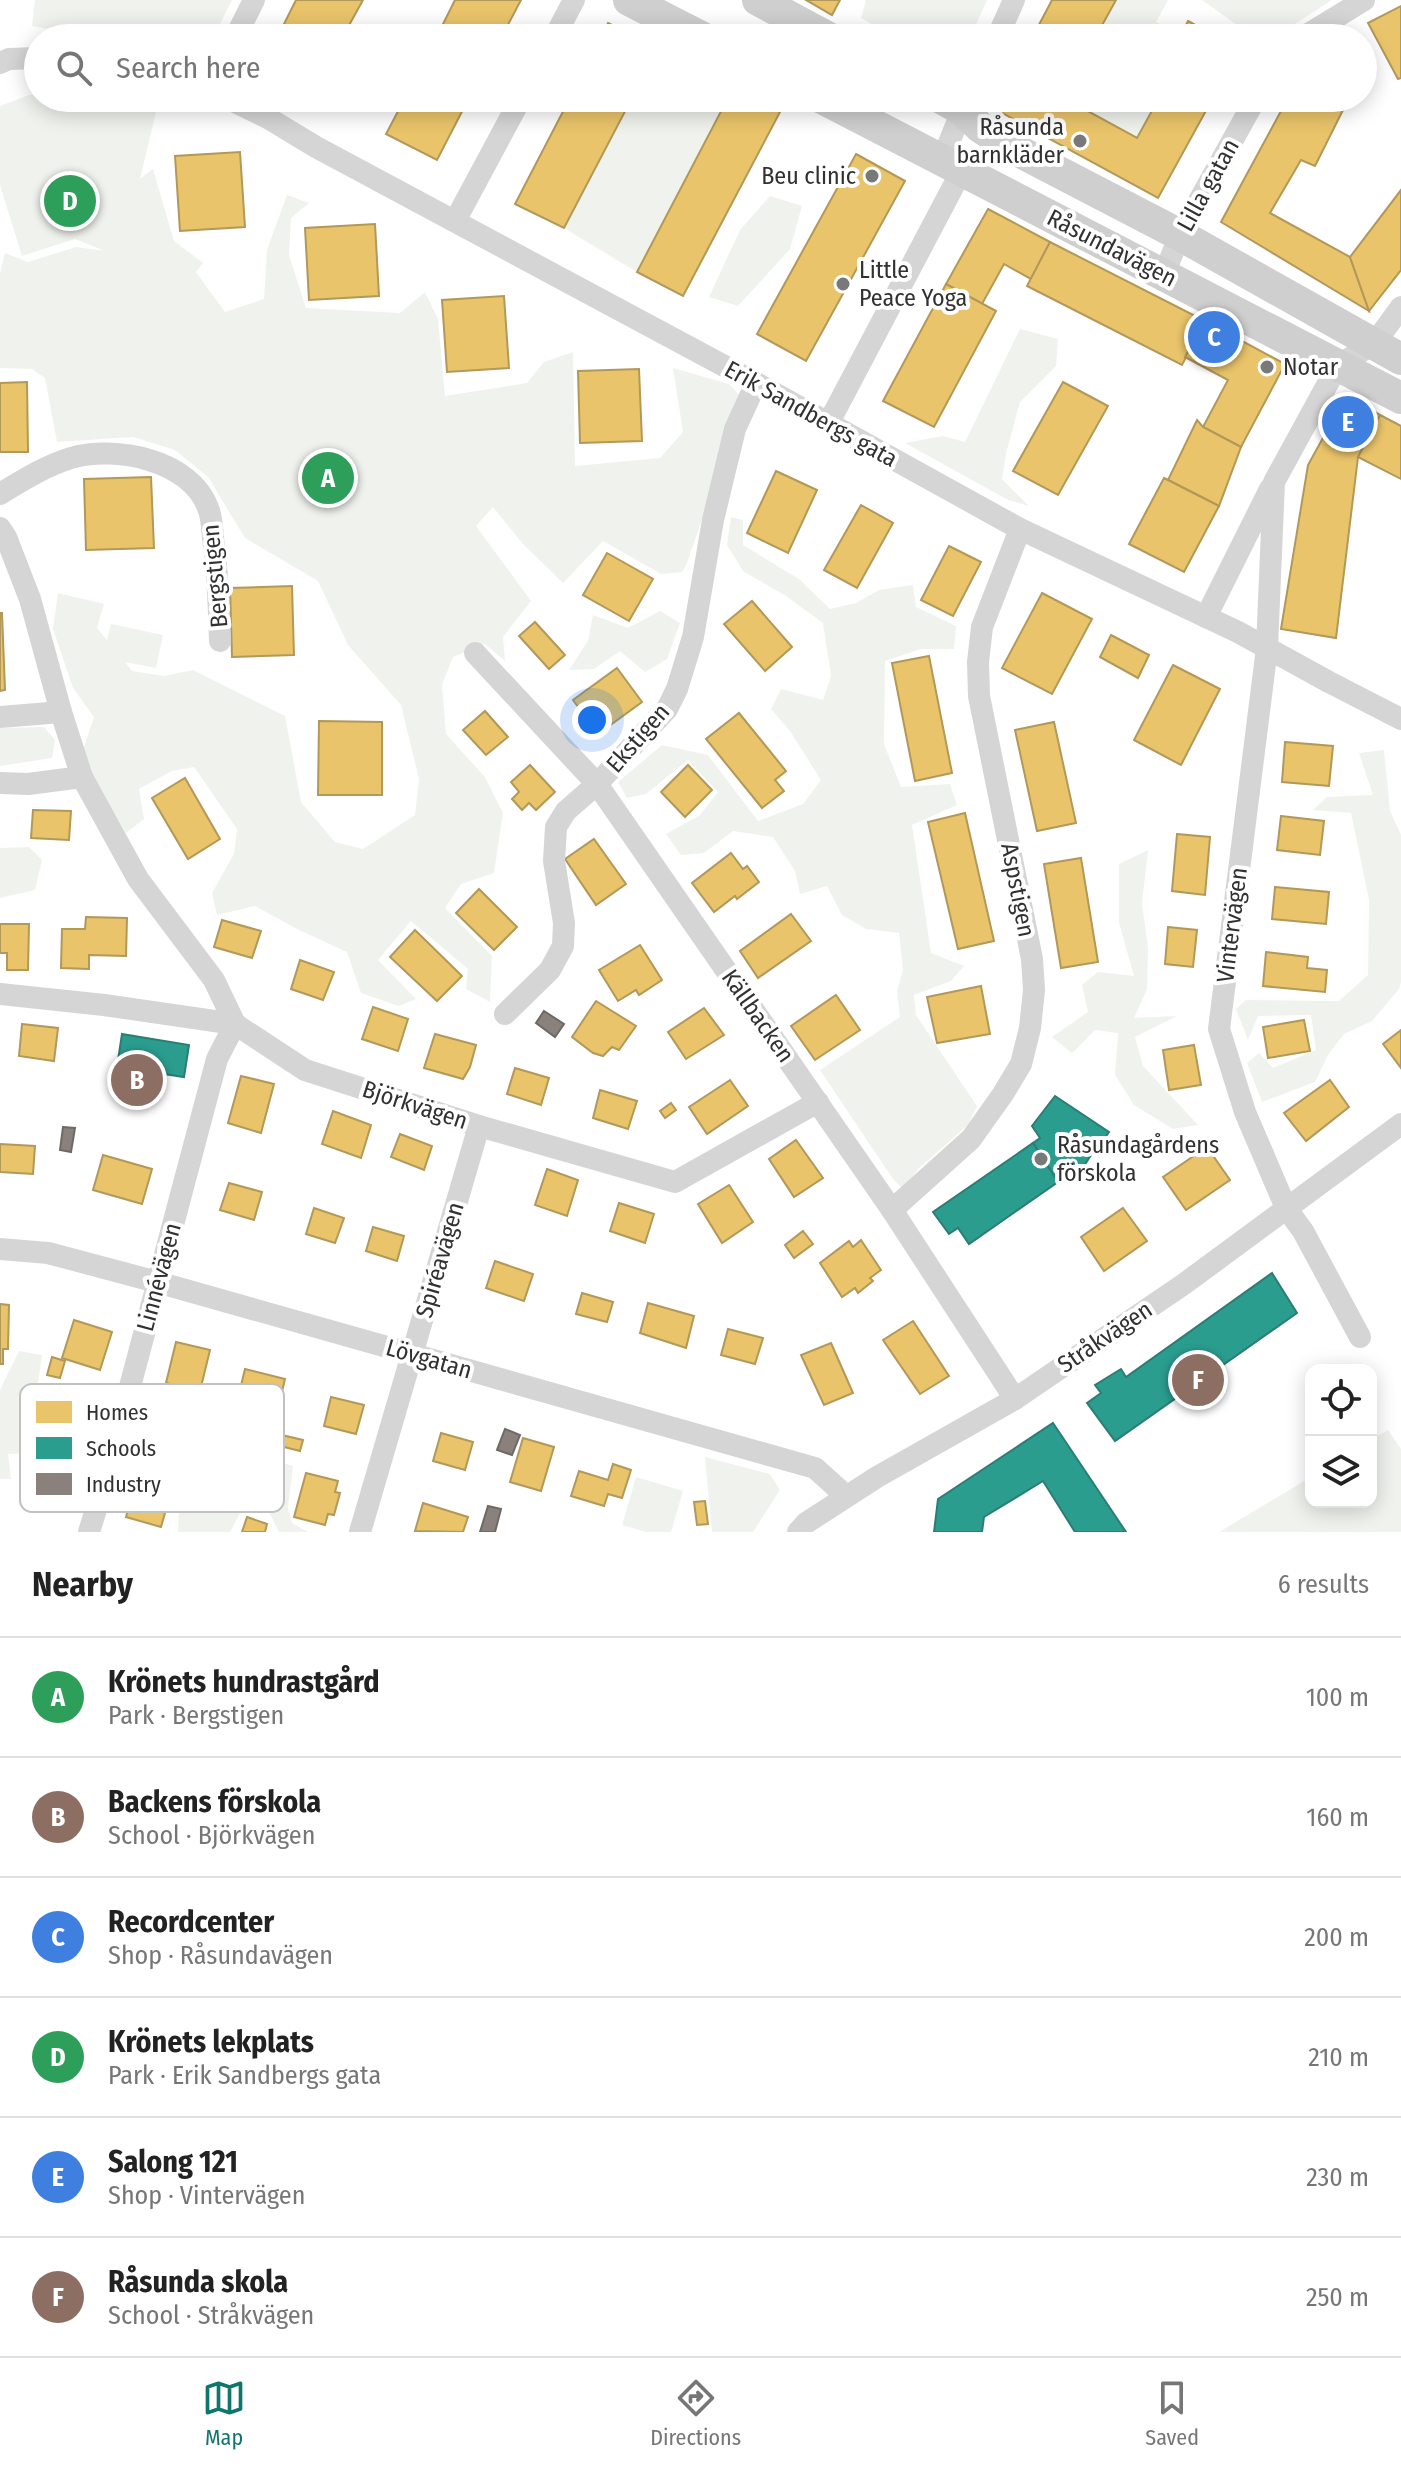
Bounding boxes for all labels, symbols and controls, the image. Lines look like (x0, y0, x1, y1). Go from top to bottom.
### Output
search box (24, 24, 1377, 112)
icon: search (52, 46, 96, 90)
text: Search here (116, 50, 261, 86)
place label: Råsunda barnkläder (956, 113, 1065, 169)
marker: Råsunda barnkläder (1071, 132, 1089, 150)
street label: Lilla gatan (1171, 134, 1245, 236)
place label: Beu clinic (761, 162, 856, 190)
marker: Beu clinic (863, 167, 881, 185)
pin: D (44, 171, 96, 231)
street label: Råsundavägen (1043, 203, 1181, 293)
place label: Little Peace Yoga (859, 256, 967, 312)
marker: Little Peace Yoga (834, 275, 852, 293)
pin: C (1188, 307, 1240, 367)
place label: Notar (1283, 353, 1339, 381)
street label: Erik Sandbergs gata (720, 355, 902, 473)
marker: Notar (1258, 358, 1276, 376)
pin: E (1322, 392, 1374, 452)
pin: A (302, 448, 354, 508)
street label: Bergstigen (197, 523, 233, 629)
street label: Ekstigen (601, 698, 675, 778)
your location (572, 700, 612, 740)
street label: Aspstigen (995, 841, 1041, 939)
street label: Vintervägen (1211, 866, 1253, 984)
street label: Källbacken (716, 964, 800, 1068)
pin: B (111, 1050, 163, 1110)
street label: Björkvägen (359, 1075, 471, 1135)
place label: Råsundagårdens förskola (1057, 1131, 1219, 1187)
marker: Råsundagårdens förskola (1032, 1150, 1050, 1168)
street label: Spiréavägen (410, 1199, 470, 1321)
street label: Linnévägen (131, 1220, 187, 1334)
street label: Stråkvägen (1053, 1295, 1157, 1379)
street label: Lövgatan (383, 1333, 475, 1385)
pin: F (1172, 1350, 1224, 1410)
map controls (1305, 1364, 1377, 1508)
button: locate (1305, 1364, 1377, 1436)
legend (20, 1384, 284, 1512)
text: Homes (86, 1399, 148, 1426)
text: Schools (86, 1435, 156, 1462)
button: layers (1305, 1436, 1377, 1508)
text: Industry (86, 1471, 161, 1498)
text: Nearby (32, 1564, 133, 1605)
text: 6 results (1278, 1569, 1369, 1600)
text: Krönets hundrastgård (108, 1664, 380, 1700)
text: A (51, 1682, 65, 1713)
text: 100 m (1306, 1682, 1369, 1713)
text: Park · Bergstigen (108, 1700, 284, 1731)
text: Backens förskola (108, 1784, 321, 1820)
text: B (51, 1802, 65, 1833)
text: 160 m (1306, 1802, 1369, 1833)
text: School · Björkvägen (108, 1820, 315, 1851)
text: Recordcenter (108, 1904, 274, 1940)
text: C (51, 1922, 65, 1953)
text: 200 m (1304, 1922, 1369, 1953)
text: Shop · Råsundavägen (108, 1940, 333, 1971)
text: Krönets lekplats (108, 2024, 314, 2060)
text: D (50, 2042, 66, 2073)
text: 210 m (1308, 2042, 1369, 2073)
text: Park · Erik Sandbergs gata (108, 2060, 381, 2091)
text: Salong 121 (108, 2144, 238, 2180)
text: E (52, 2162, 64, 2193)
text: 230 m (1306, 2162, 1369, 2193)
text: Shop · Vintervägen (108, 2180, 305, 2211)
text: Råsunda skola (108, 2264, 288, 2300)
text: F (52, 2282, 64, 2313)
text: 250 m (1306, 2282, 1369, 2313)
text: School · Stråkvägen (108, 2300, 314, 2331)
tab: Map (202, 2376, 246, 2451)
tab: Directions (650, 2376, 741, 2451)
tab: Saved (1145, 2376, 1199, 2451)

